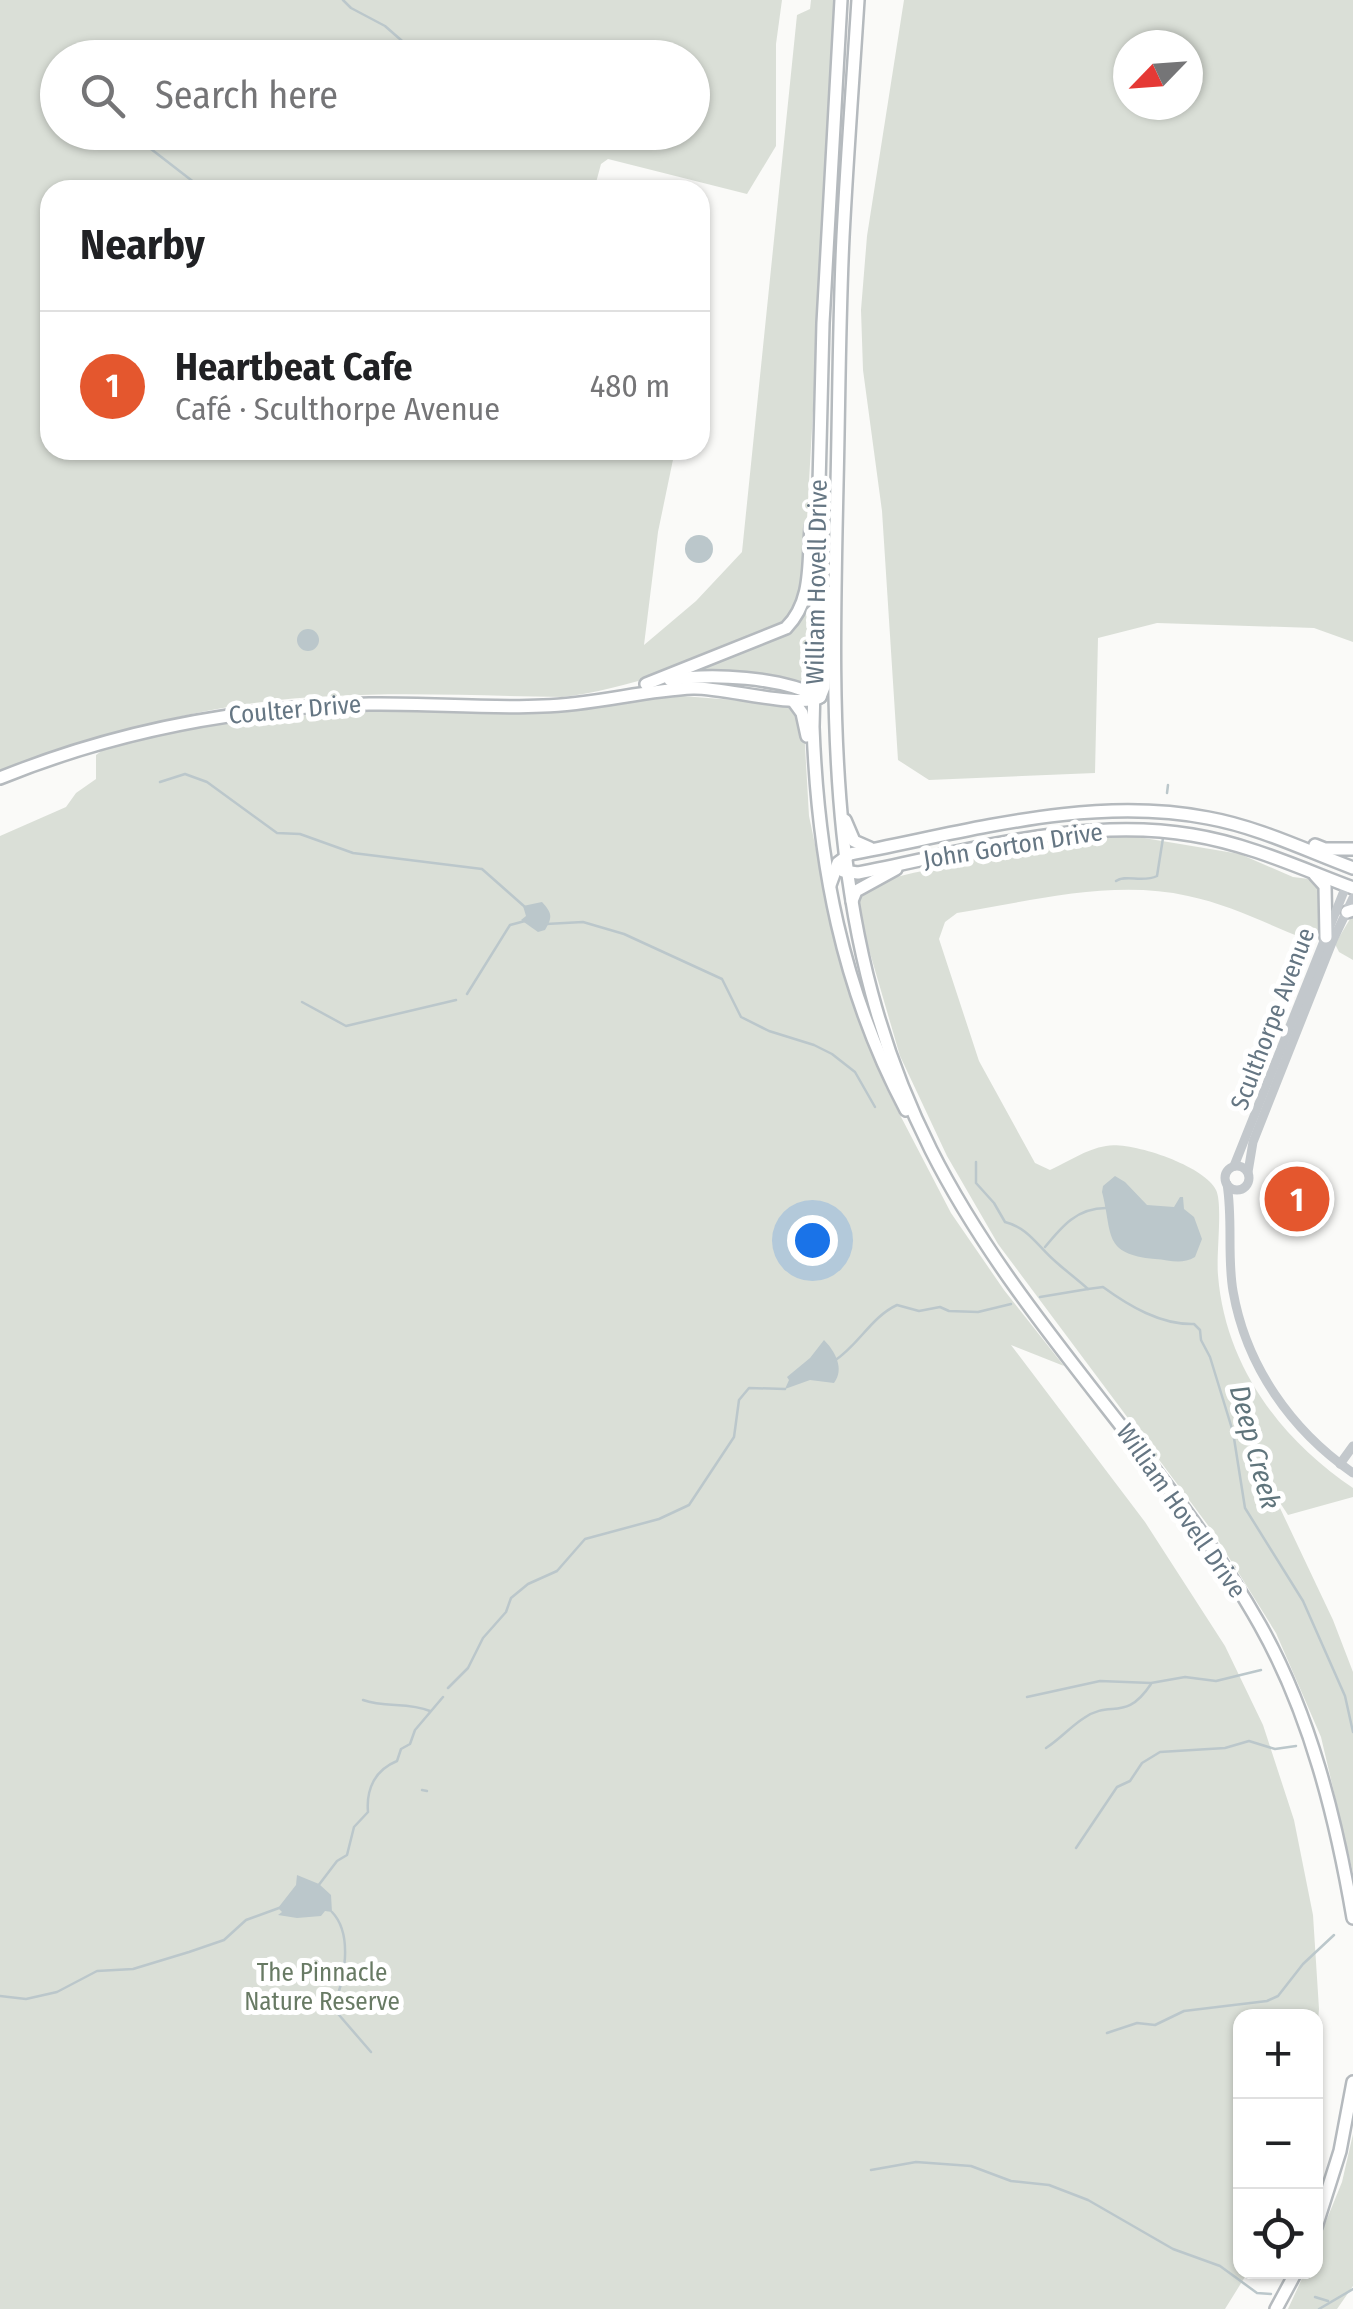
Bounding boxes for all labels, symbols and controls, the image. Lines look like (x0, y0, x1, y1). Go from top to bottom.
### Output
north arrow (1113, 30, 1203, 120)
search box (40, 40, 710, 150)
icon: search (75, 68, 130, 123)
text: Search here (155, 72, 338, 118)
text: Nearby (80, 220, 205, 270)
text: Heartbeat Cafe (175, 344, 413, 390)
text: 1 (106, 367, 119, 405)
text: 480 m (590, 367, 670, 405)
text: Café · Sculthorpe Avenue (175, 390, 500, 428)
street label: William Hovell Drive (800, 479, 834, 685)
street label: Coulter Drive (228, 689, 362, 731)
street label: John Gorton Drive (921, 817, 1105, 875)
street label: Sculthorpe Avenue (1225, 924, 1321, 1114)
pin: 1 (1264, 1162, 1330, 1236)
your location (787, 1215, 838, 1266)
water label: Deep Creek (1223, 1381, 1287, 1513)
street label: William Hovell Drive (1110, 1418, 1252, 1604)
park label: The Pinnacle Nature Reserve (244, 1958, 400, 2017)
map controls (1233, 2009, 1323, 2279)
button: + (1233, 2009, 1323, 2099)
button: − (1233, 2099, 1323, 2189)
button: locate (1233, 2189, 1323, 2279)

